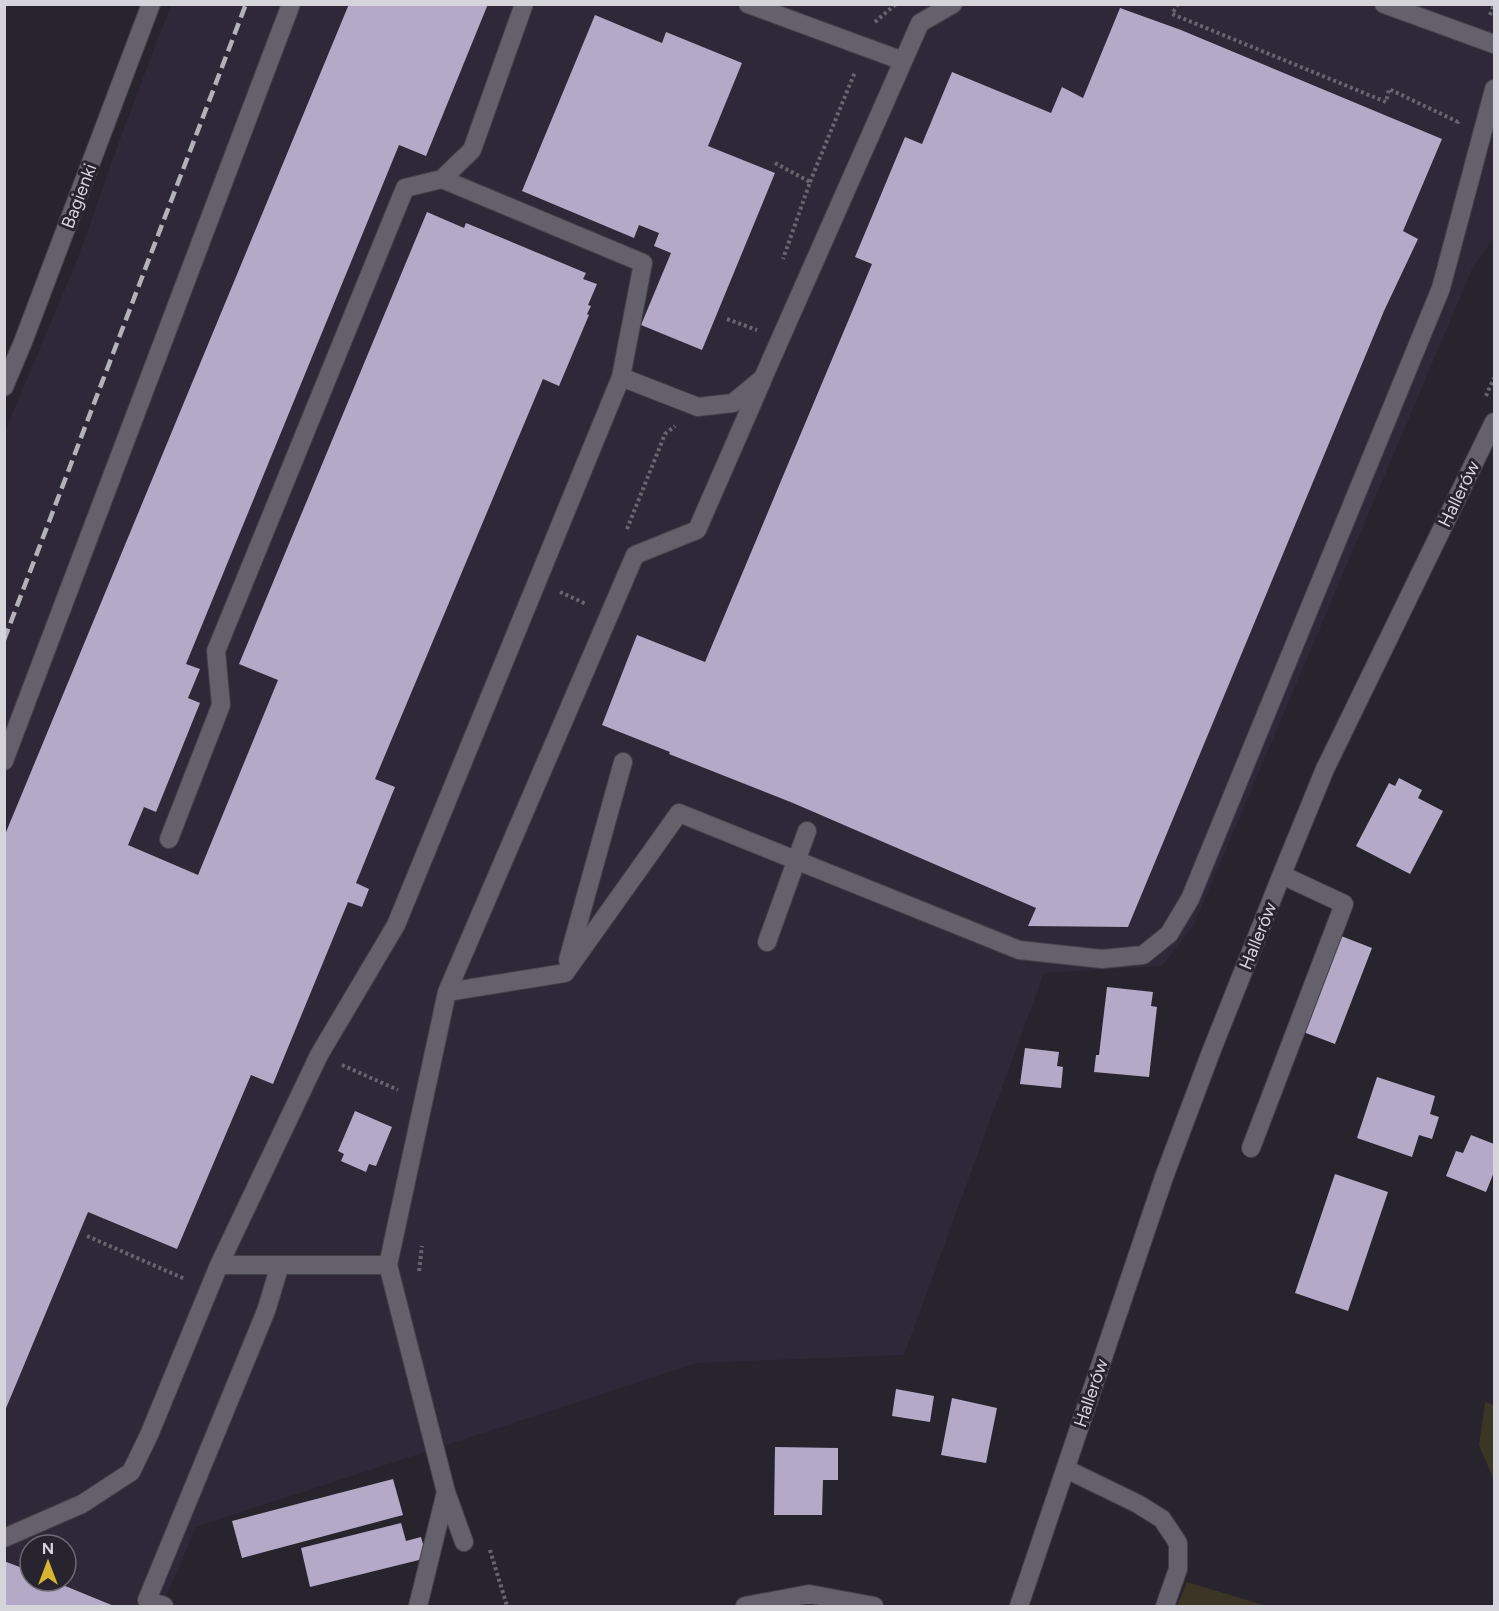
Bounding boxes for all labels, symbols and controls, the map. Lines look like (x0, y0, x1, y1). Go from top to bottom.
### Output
street label: Bagienki (57, 160, 101, 232)
street label: Hallerów (1434, 457, 1484, 531)
street label: Hallerów (1235, 899, 1281, 973)
street label: Hallerów (1069, 1356, 1113, 1430)
north arrow (18, 1533, 78, 1593)
text: N (42, 1539, 54, 1558)

